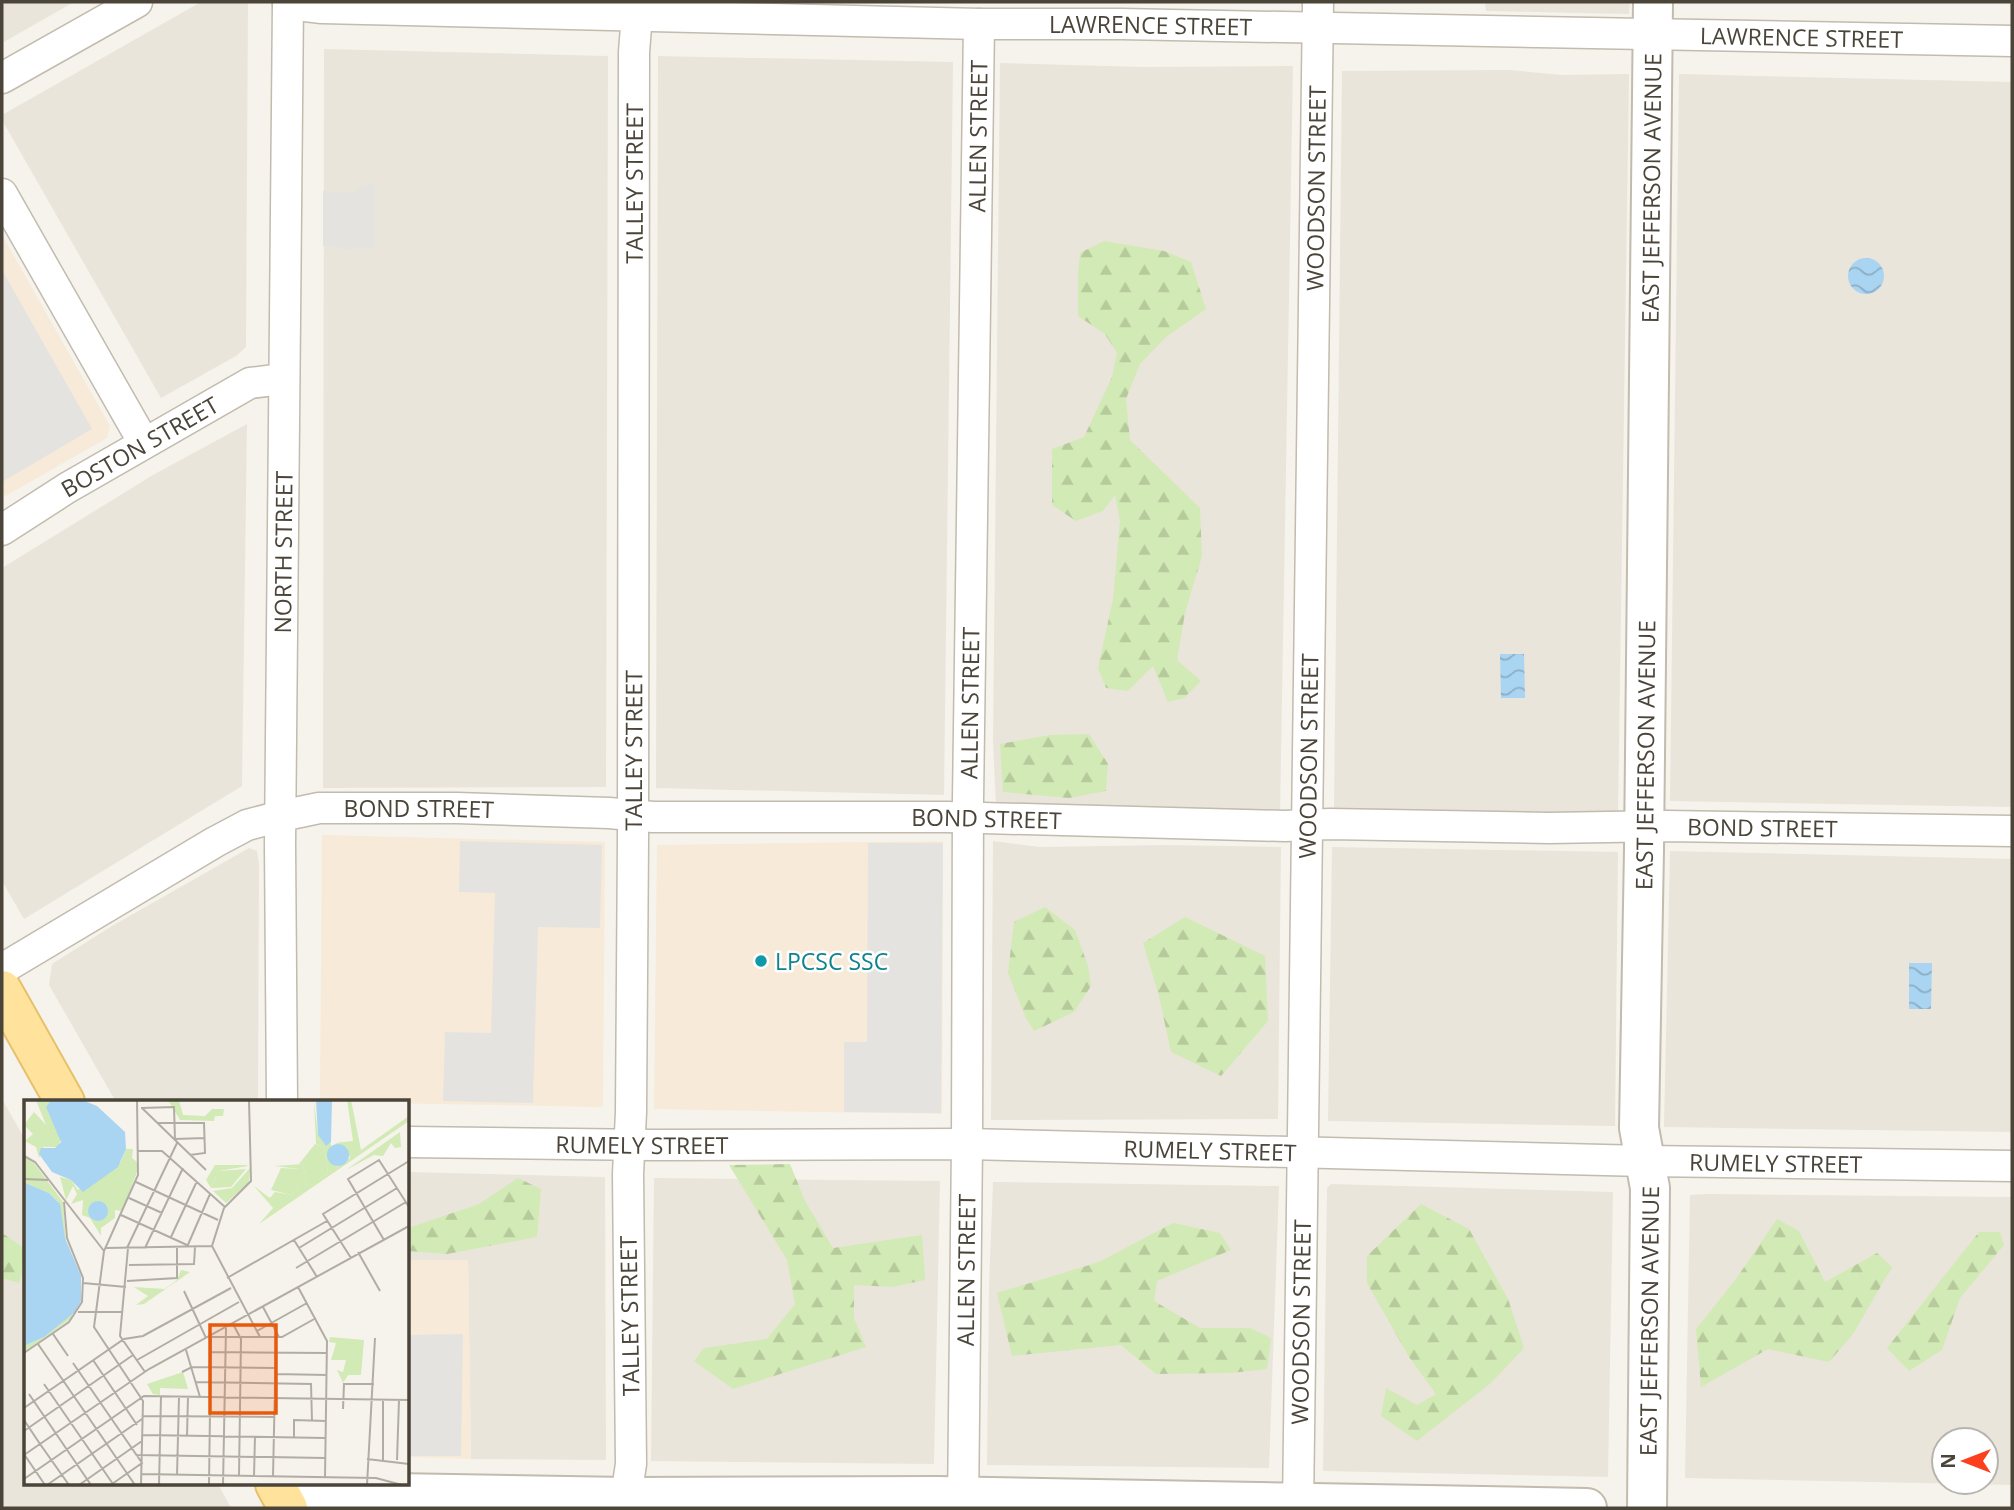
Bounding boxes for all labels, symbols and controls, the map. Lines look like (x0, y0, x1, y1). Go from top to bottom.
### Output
street label: LAWRENCE STREET (1049, 8, 1253, 43)
street label: LAWRENCE STREET (1700, 19, 1904, 55)
street label: EAST JEFFERSON AVENUE (1634, 53, 1668, 323)
street label: ALLEN STREET (960, 59, 994, 213)
street label: WOODSON STREET (1298, 85, 1333, 291)
street label: TALLEY STREET (618, 103, 650, 264)
street label: BOSTON STREET (55, 388, 225, 504)
street label: NORTH STREET (266, 470, 300, 634)
street label: EAST JEFFERSON AVENUE (1627, 620, 1662, 890)
street label: ALLEN STREET (952, 626, 986, 779)
street label: WOODSON STREET (1291, 653, 1325, 859)
street label: TALLEY STREET (617, 670, 649, 831)
street label: BOND STREET (344, 792, 495, 825)
street label: BOND STREET (911, 801, 1062, 836)
street label: BOND STREET (1687, 810, 1838, 844)
place label: LPCSC SSC (775, 945, 888, 977)
marker: LPCSC SSC (753, 953, 769, 969)
inset map (24, 1100, 410, 1486)
street label: RUMELY STREET (555, 1128, 729, 1161)
street label: RUMELY STREET (1123, 1132, 1297, 1168)
street label: RUMELY STREET (1689, 1146, 1863, 1180)
street label: EAST JEFFERSON AVENUE (1631, 1186, 1666, 1456)
street label: ALLEN STREET (949, 1193, 982, 1346)
street label: WOODSON STREET (1283, 1219, 1318, 1425)
street label: TALLEY STREET (612, 1235, 646, 1397)
north arrow (1930, 1426, 2000, 1496)
text: N (1935, 1453, 1961, 1469)

